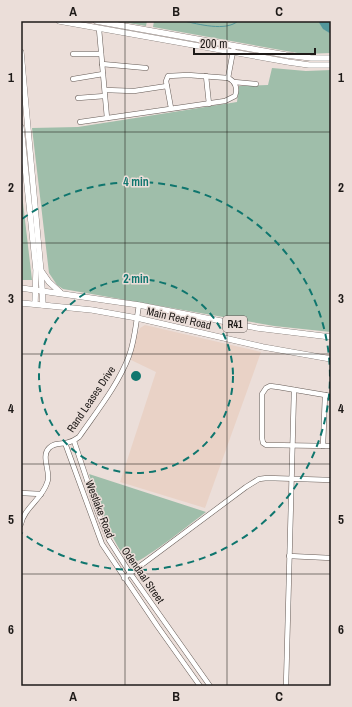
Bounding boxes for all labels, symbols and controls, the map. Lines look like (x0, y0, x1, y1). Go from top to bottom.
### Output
text: A (69, 3, 77, 20)
text: B (172, 3, 180, 20)
text: C (275, 3, 283, 20)
scale bar (194, 30, 315, 56)
text: 200 m (200, 36, 227, 52)
text: 1 (8, 69, 14, 86)
text: 1 (338, 69, 344, 86)
text: 4 min (123, 174, 149, 190)
text: 2 (8, 179, 14, 196)
text: 2 (338, 179, 344, 196)
text: 2 min (123, 271, 149, 287)
text: 3 (8, 290, 14, 307)
text: 3 (338, 290, 344, 307)
street label: Main Reef Road (145, 304, 213, 332)
road number: R41 (223, 316, 247, 332)
street label: Rand Leases Drive (64, 363, 118, 435)
centre of rings (129, 369, 143, 383)
text: 4 (8, 400, 14, 417)
text: 4 (338, 400, 344, 417)
street label: Westlake Road (83, 478, 117, 540)
text: 5 (8, 511, 14, 528)
text: 5 (338, 511, 344, 528)
street label: Odendaal Street (118, 544, 168, 606)
text: 6 (8, 621, 14, 638)
text: 6 (338, 621, 344, 638)
text: A (69, 688, 77, 705)
text: B (172, 688, 180, 705)
text: C (275, 688, 283, 705)

